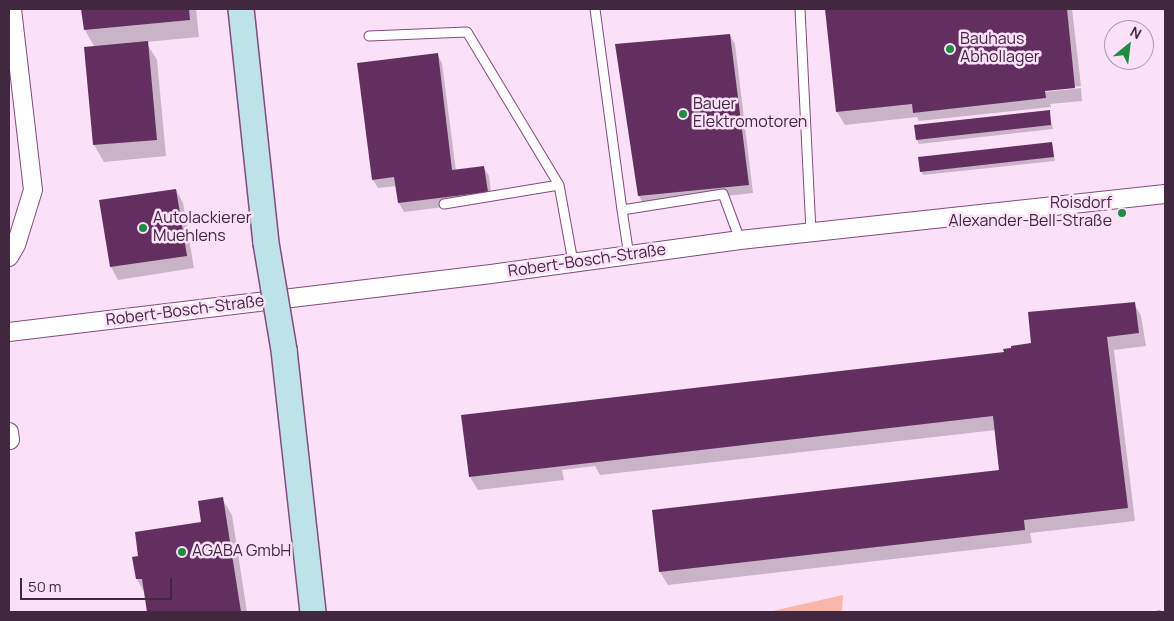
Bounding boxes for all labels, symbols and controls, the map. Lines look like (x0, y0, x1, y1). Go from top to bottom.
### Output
north arrow (1104, 20, 1154, 70)
text: N (1127, 22, 1145, 43)
place label: Bauhaus Abhollager (960, 30, 1040, 68)
marker: Bauhaus Abhollager (944, 43, 956, 55)
place label: Bauer Elektromotoren (693, 95, 807, 133)
marker: Bauer Elektromotoren (677, 108, 689, 120)
place label: Roisdorf Alexander-Bell-Straße (948, 194, 1112, 232)
marker: Roisdorf Alexander-Bell-Straße (1116, 207, 1128, 219)
place label: Autolackierer Muehlens (153, 209, 251, 247)
marker: Autolackierer Muehlens (137, 222, 149, 234)
street label: Robert-Bosch-Straße (507, 240, 667, 282)
street label: Robert-Bosch-Straße (105, 292, 265, 330)
place label: AGABA GmbH (192, 542, 291, 562)
marker: AGABA GmbH (176, 546, 188, 558)
scale bar (22, 568, 175, 600)
text: 50 m (28, 576, 62, 597)

